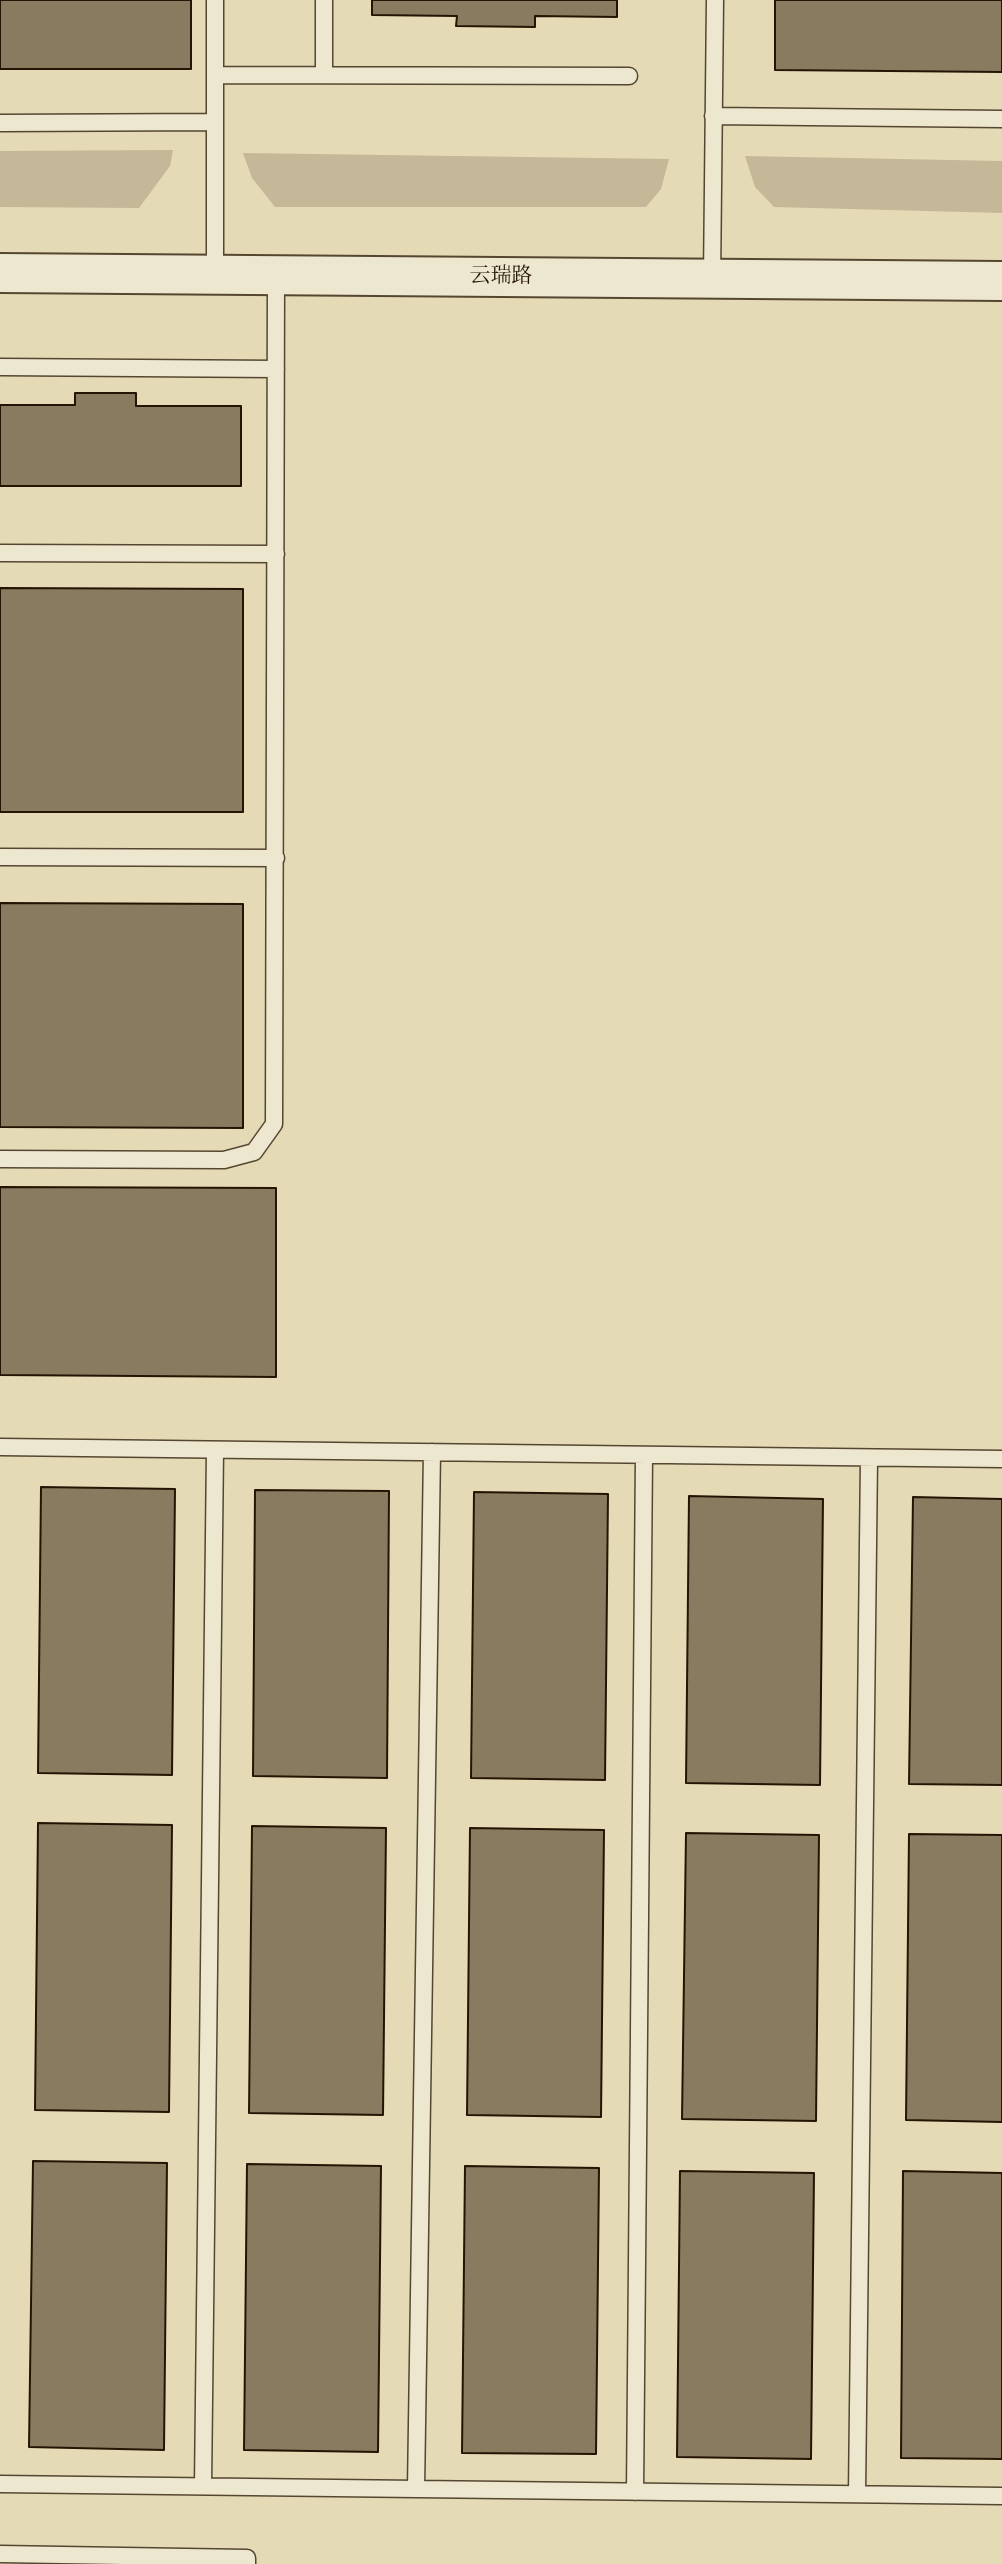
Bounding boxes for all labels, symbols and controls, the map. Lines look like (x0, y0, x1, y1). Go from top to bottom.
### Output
street label: 云瑞路 (470, 264, 532, 290)

